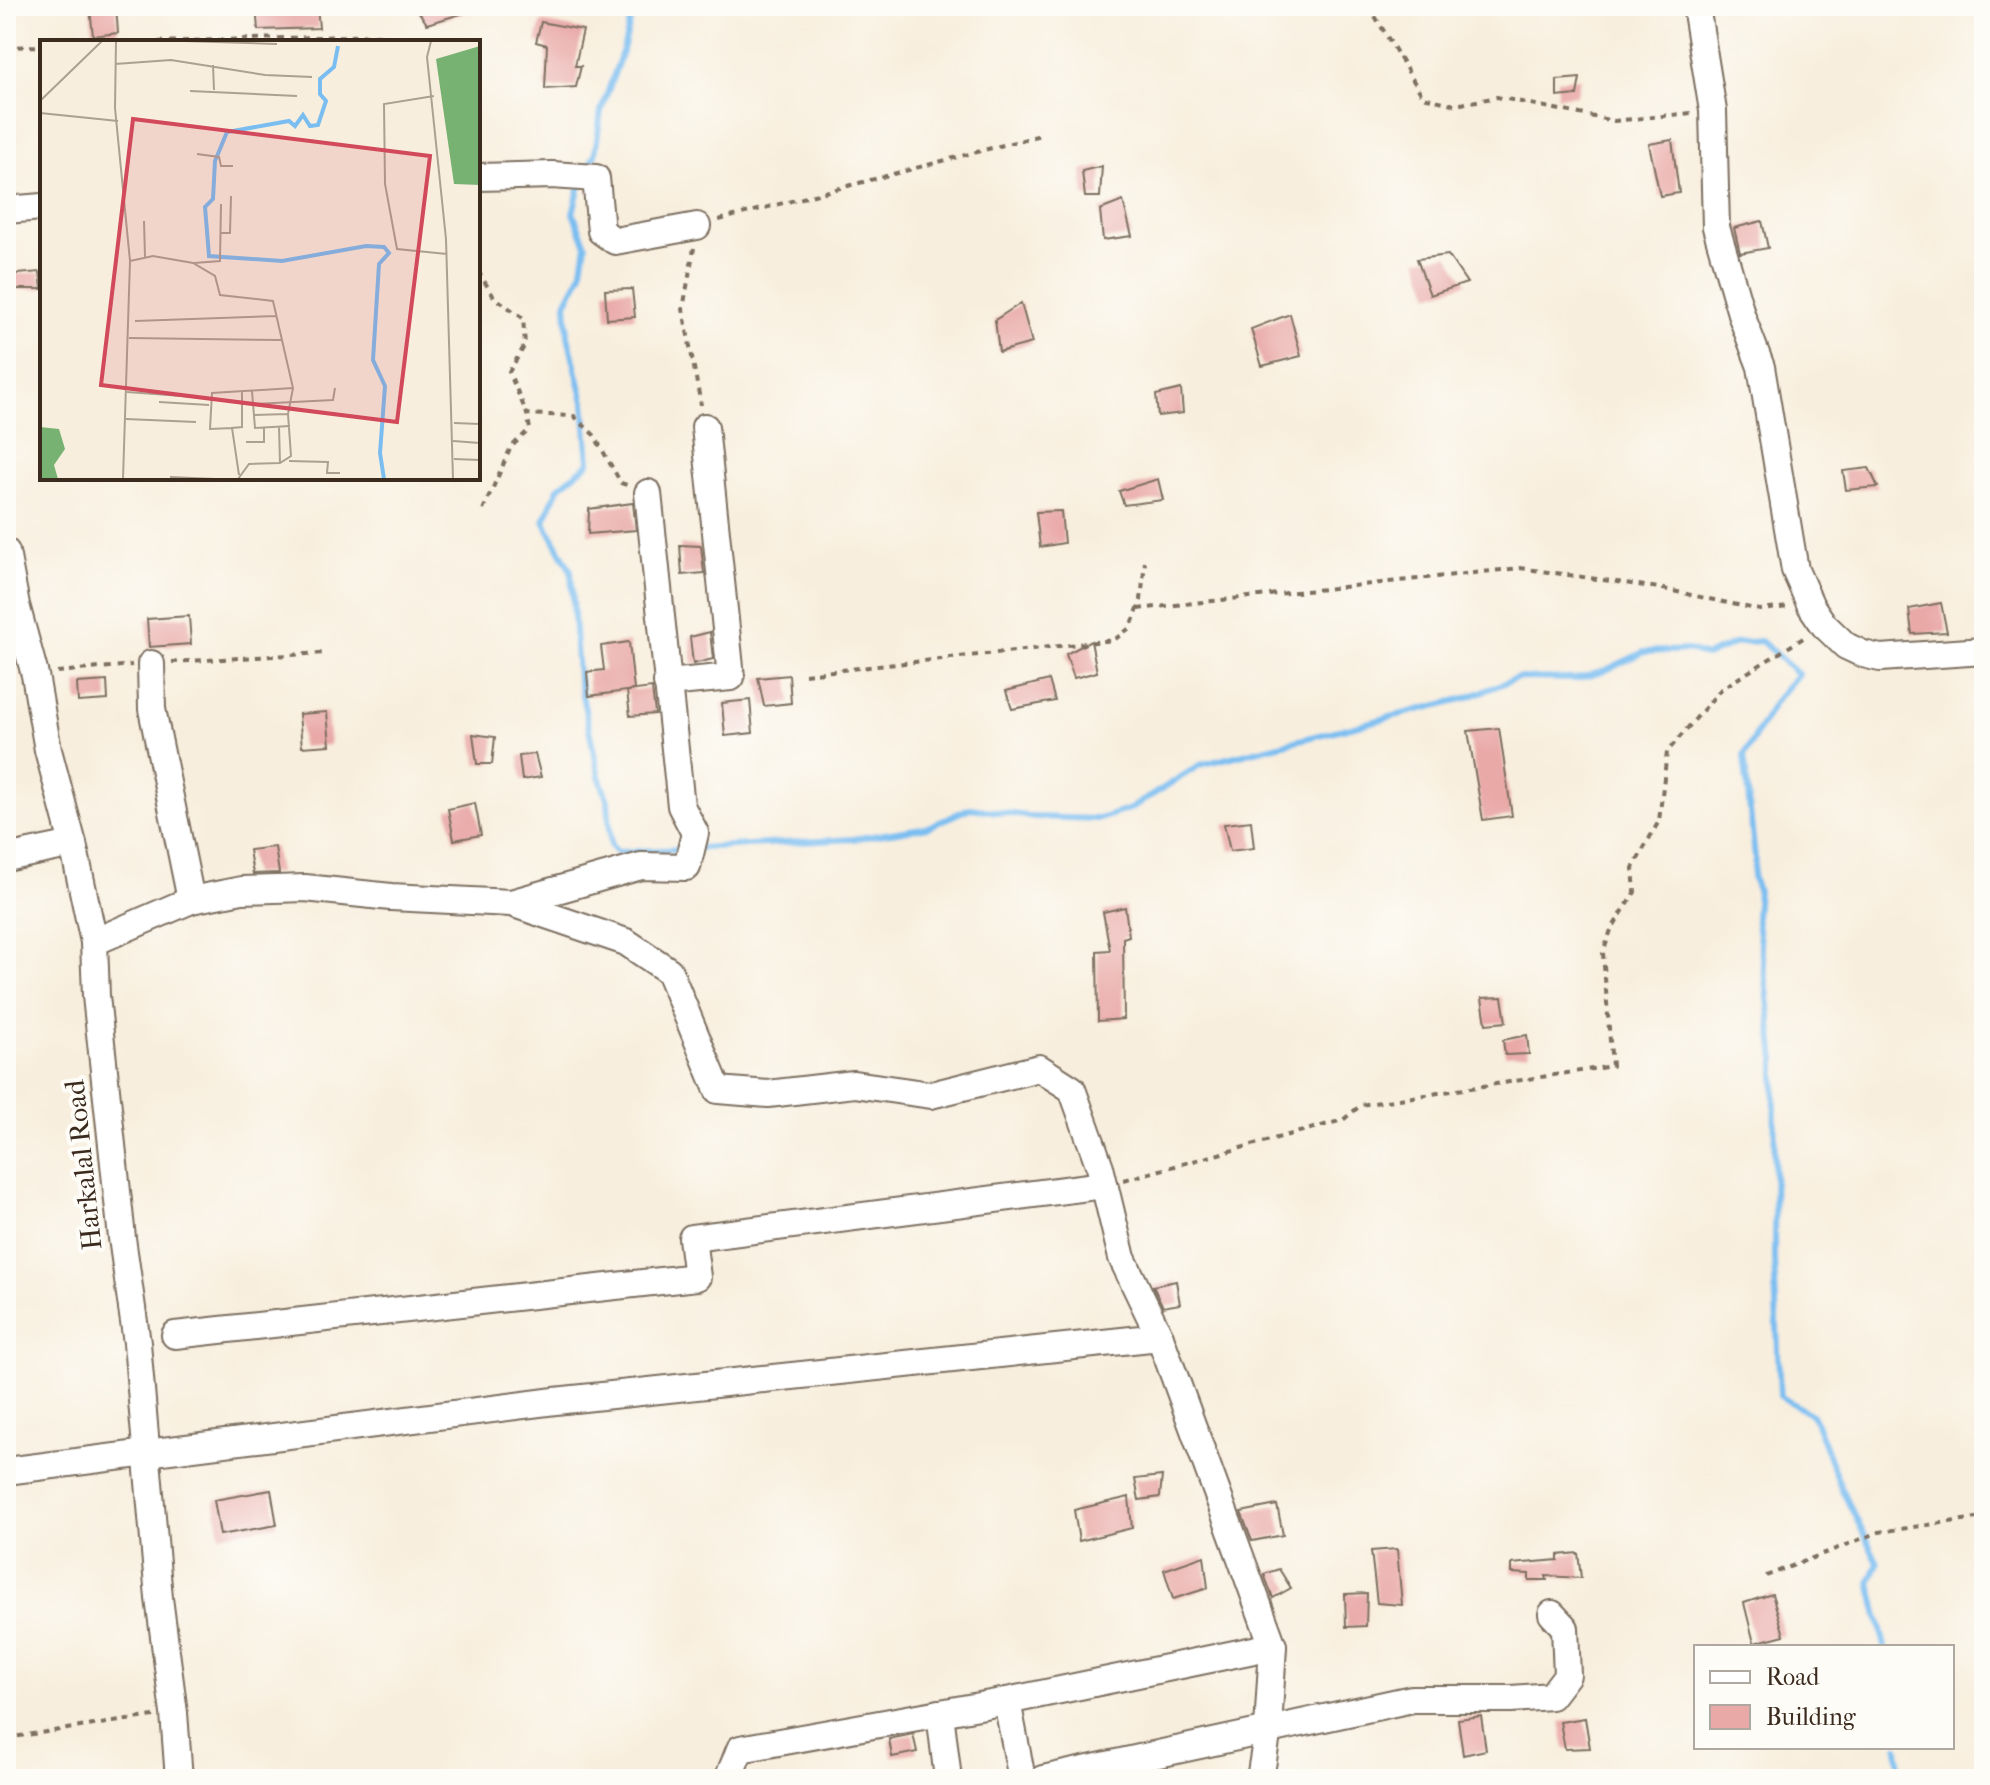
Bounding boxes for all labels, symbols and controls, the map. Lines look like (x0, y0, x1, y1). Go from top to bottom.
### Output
inset map (40, 40, 480, 480)
street label: Harkalal Road (58, 1078, 108, 1252)
legend (1694, 1645, 1954, 1749)
text: Road (1766, 1663, 1820, 1691)
text: Building (1766, 1703, 1857, 1731)

